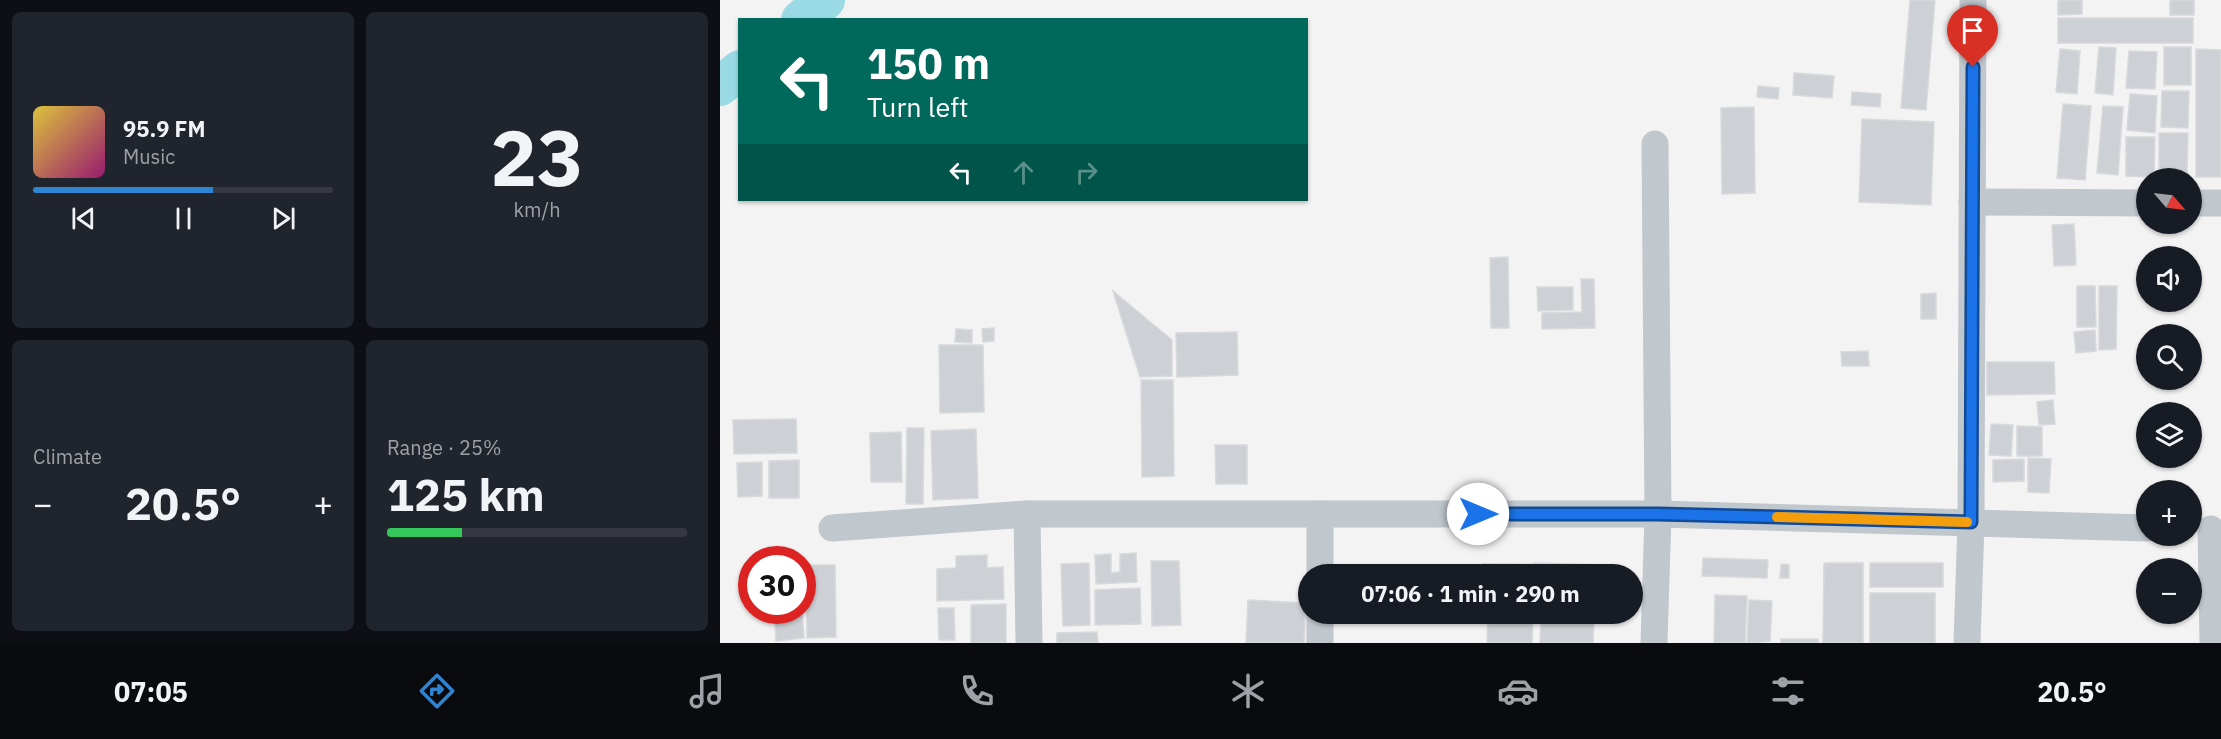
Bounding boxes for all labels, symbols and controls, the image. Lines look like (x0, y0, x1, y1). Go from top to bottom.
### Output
pin (1947, 5, 1998, 67)
icon: arrive (1956, 14, 1989, 47)
text: 150 m (867, 36, 990, 91)
icon: left (768, 42, 846, 120)
text: Turn left (867, 89, 968, 124)
text: 23 (490, 106, 584, 207)
text: 95.9 FM (123, 114, 206, 143)
text: Music (123, 143, 175, 170)
icon: left (944, 156, 977, 189)
icon: ahead (1007, 156, 1040, 189)
icon: right (1070, 156, 1103, 189)
north arrow (2136, 168, 2202, 234)
map controls (2136, 168, 2202, 624)
text: km/h (513, 196, 561, 223)
icon: previous (67, 202, 100, 235)
icon: pause (167, 202, 200, 235)
icon: next (267, 202, 300, 235)
button: sound (2136, 246, 2202, 312)
button: search (2136, 324, 2202, 390)
button: layers (2136, 402, 2202, 468)
text: Range · 25% (387, 434, 502, 461)
text: Climate (33, 443, 102, 470)
text: 125 km (387, 465, 545, 523)
text: 20.5° (125, 474, 241, 532)
button: + (2136, 480, 2202, 546)
text: − (33, 482, 53, 525)
text: + (313, 482, 333, 525)
position arrow (1446, 482, 1510, 546)
speed limit sign: 30 (738, 546, 816, 624)
button: − (2136, 558, 2202, 624)
text: 07:06 · 1 min · 290 m (1361, 579, 1580, 608)
icon: directions (416, 670, 458, 712)
icon: music (686, 670, 728, 712)
icon: phone (956, 670, 998, 712)
icon: climate (1227, 670, 1269, 712)
icon: car (1497, 670, 1539, 712)
icon: filters (1767, 670, 1809, 712)
text: 07:05 (114, 674, 188, 709)
text: 20.5° (2037, 674, 2107, 709)

